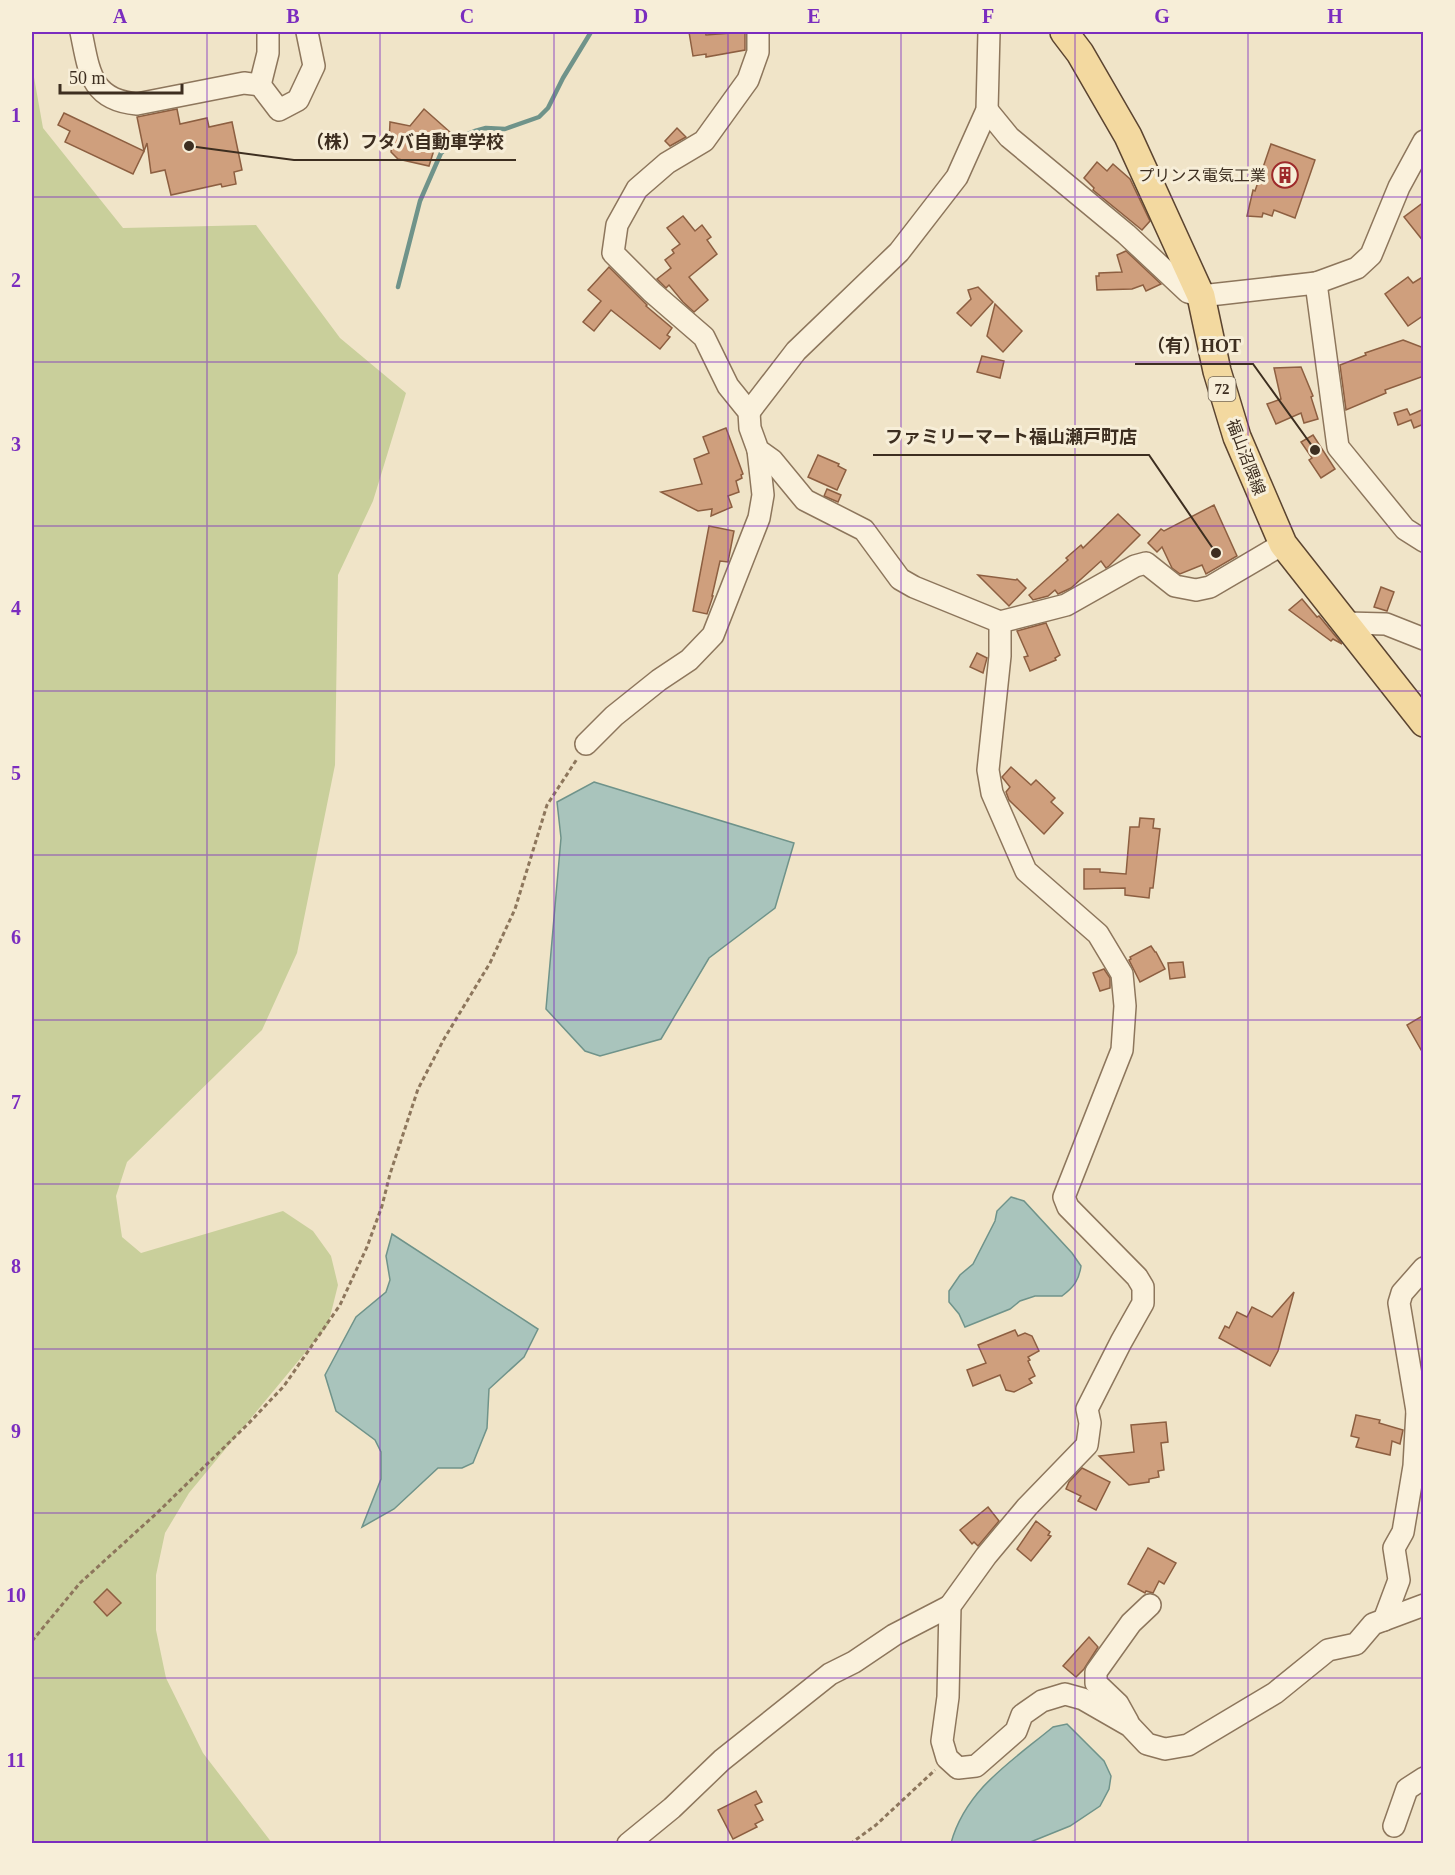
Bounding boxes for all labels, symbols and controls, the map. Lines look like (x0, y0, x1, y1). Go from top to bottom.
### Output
text: A (113, 5, 128, 27)
text: B (286, 5, 300, 27)
text: C (460, 5, 474, 27)
text: D (634, 5, 648, 27)
text: E (807, 5, 821, 27)
text: F (982, 5, 994, 27)
text: G (1154, 5, 1170, 27)
text: H (1327, 5, 1343, 27)
scale bar (60, 57, 182, 95)
text: 50 m (69, 68, 106, 88)
text: 1 (11, 104, 21, 126)
callout: （株）フタバ自動車学校 (294, 124, 516, 160)
text: （株）フタバ自動車学校 (306, 132, 504, 152)
building icon: プリンス電気工業 (1270, 160, 1300, 190)
place label: プリンス電気工業 (1138, 167, 1266, 184)
text: 2 (11, 269, 21, 291)
callout: （有）HOT (1135, 328, 1253, 364)
text: （有）HOT (1147, 336, 1241, 356)
road number: 72 (1208, 377, 1236, 401)
street label: 福山沼隈線 (1224, 417, 1268, 497)
callout: ファミリーマート福山瀬戸町店 (873, 419, 1149, 455)
text: ファミリーマート福山瀬戸町店 (885, 427, 1137, 447)
text: 3 (11, 433, 21, 455)
text: 4 (11, 597, 21, 619)
text: 5 (11, 762, 21, 784)
text: 6 (11, 926, 21, 948)
text: 7 (11, 1091, 21, 1113)
text: 8 (11, 1255, 21, 1277)
text: 9 (11, 1420, 21, 1442)
text: 10 (6, 1584, 26, 1606)
text: 11 (7, 1749, 25, 1771)

